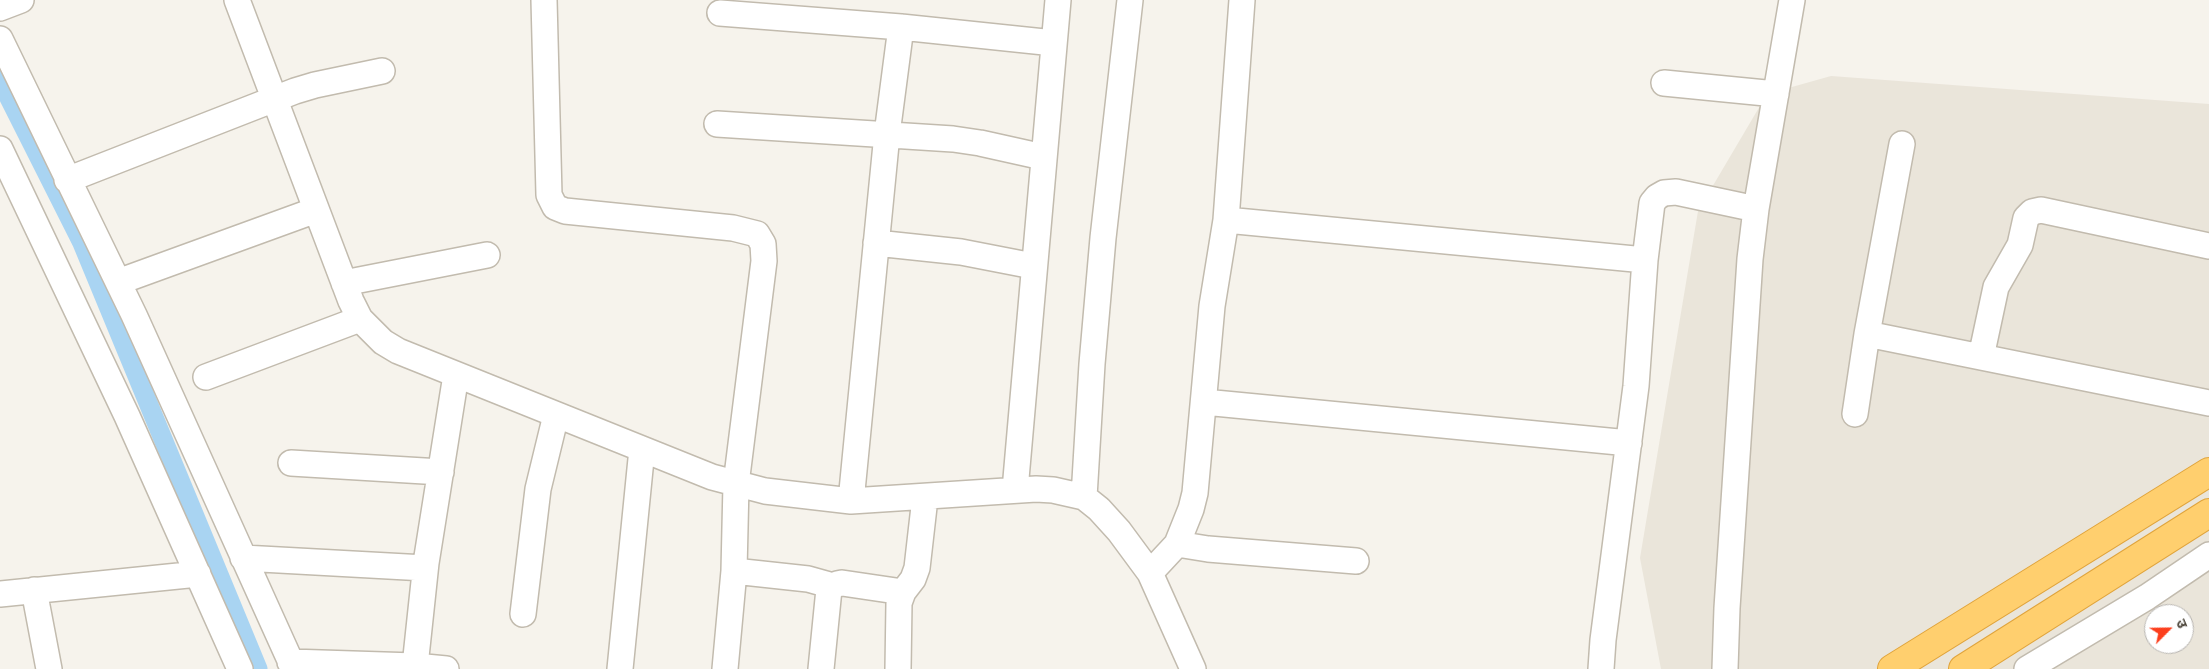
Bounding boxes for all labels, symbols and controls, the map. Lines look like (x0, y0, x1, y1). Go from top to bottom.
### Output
north arrow (2144, 604, 2194, 654)
text: उ (2172, 616, 2192, 631)

